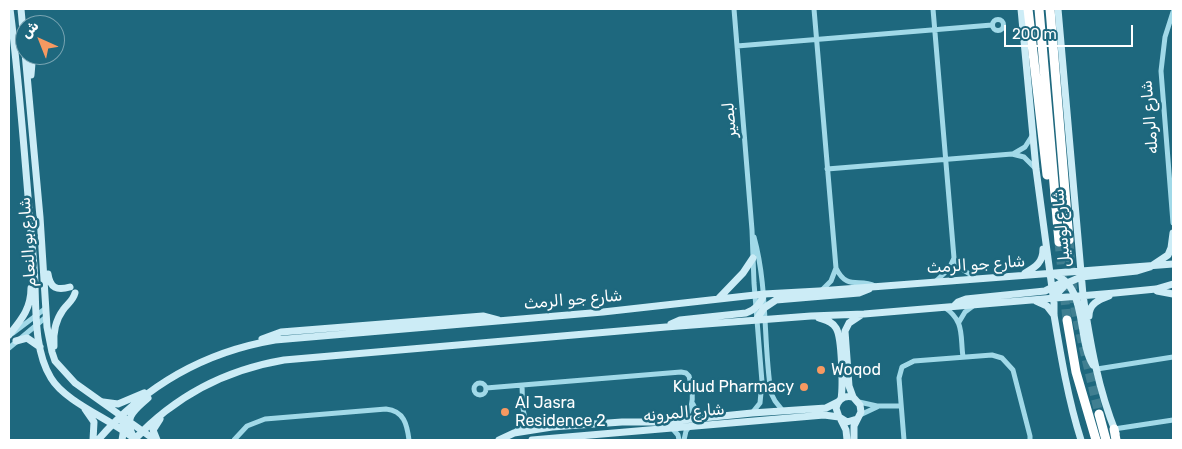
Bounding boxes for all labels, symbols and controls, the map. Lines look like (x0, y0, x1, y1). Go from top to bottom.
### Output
north arrow (15, 15, 65, 65)
scale bar (1007, 15, 1136, 47)
text: ش (18, 17, 42, 42)
text: 200 m (1012, 25, 1057, 43)
street label: شارع الرمله (1137, 79, 1163, 155)
street label: لبصير (719, 101, 741, 139)
street label: شارع لوسيل (1049, 188, 1075, 268)
street label: شارع بو النعام (15, 196, 41, 288)
street label: شارع جو الرمث (926, 252, 1026, 278)
street label: شارع جو الرمث (523, 286, 623, 314)
place label: Woqod (831, 360, 881, 380)
marker: Woqod (815, 364, 827, 376)
place label: Kulud Pharmacy (673, 377, 794, 397)
marker: Kulud Pharmacy (798, 381, 810, 393)
place label: Al Jasra Residence 2 (515, 393, 606, 431)
street label: شارع المرونه (643, 400, 725, 426)
marker: Al Jasra Residence 2 (499, 406, 511, 418)

